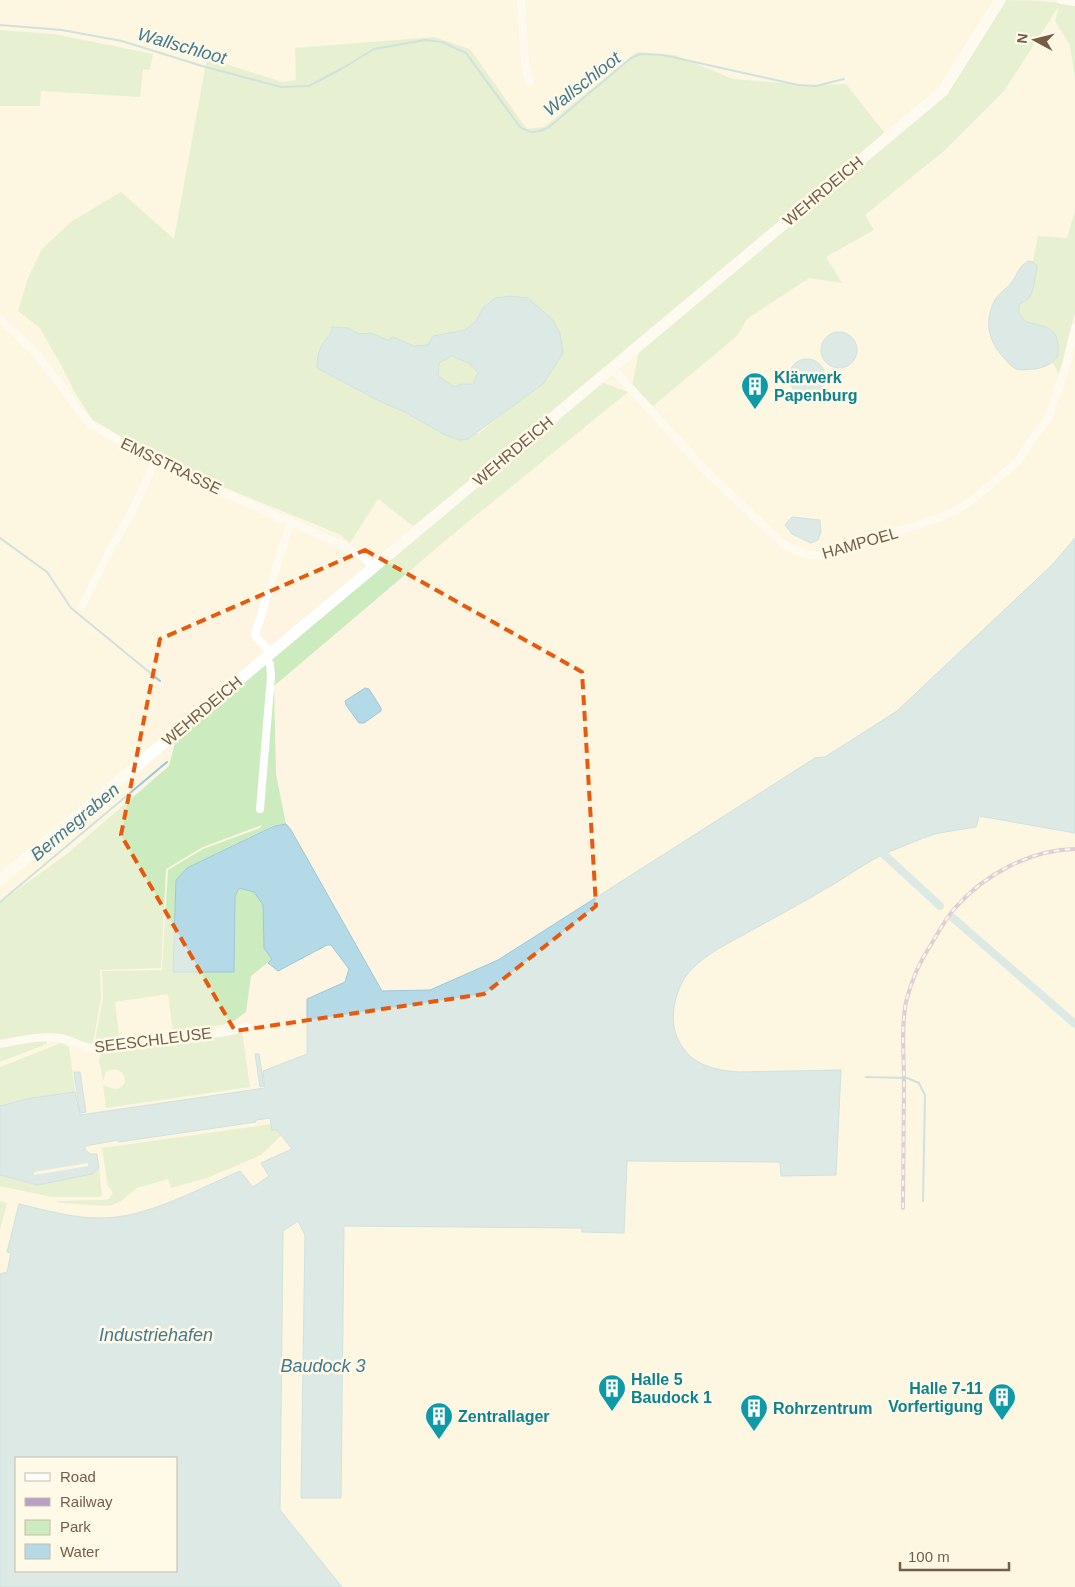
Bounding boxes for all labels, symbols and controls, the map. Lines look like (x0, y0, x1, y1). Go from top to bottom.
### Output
north arrow (1010, 15, 1060, 65)
water label: Wallschloot (135, 24, 230, 69)
text: N (1014, 32, 1031, 44)
water label: Wallschloot (540, 47, 625, 120)
street label: WEHRDEICH (780, 153, 866, 229)
place label: Klärwerk Papenburg (774, 369, 858, 404)
building icon: Klärwerk Papenburg (740, 371, 770, 410)
street label: WEHRDEICH (470, 413, 556, 489)
street label: EMSSTRASSE (118, 434, 224, 498)
street label: HAMPOEL (820, 524, 900, 562)
street label: WEHRDEICH (159, 673, 245, 749)
water label: Bermegraben (27, 779, 123, 865)
street label: SEESCHLEUSE (93, 1024, 213, 1056)
water label: Industriehafen (99, 1325, 213, 1345)
water label: Baudock 3 (280, 1356, 366, 1376)
place label: Halle 5 Baudock 1 (631, 1371, 712, 1406)
building icon: Halle 5 Baudock 1 (597, 1373, 627, 1412)
place label: Halle 7-11 Vorfertigung (888, 1380, 983, 1415)
building icon: Halle 7-11 Vorfertigung (987, 1382, 1017, 1421)
building icon: Rohrzentrum (739, 1393, 769, 1432)
place label: Rohrzentrum (773, 1400, 873, 1417)
building icon: Zentrallager (424, 1401, 454, 1440)
place label: Zentrallager (458, 1408, 550, 1425)
legend (15, 1457, 178, 1572)
text: Road (60, 1468, 96, 1485)
text: Railway (60, 1493, 113, 1510)
text: Park (60, 1518, 91, 1535)
scale bar (900, 1540, 1009, 1572)
text: Water (60, 1543, 99, 1560)
text: 100 m (908, 1548, 950, 1565)

